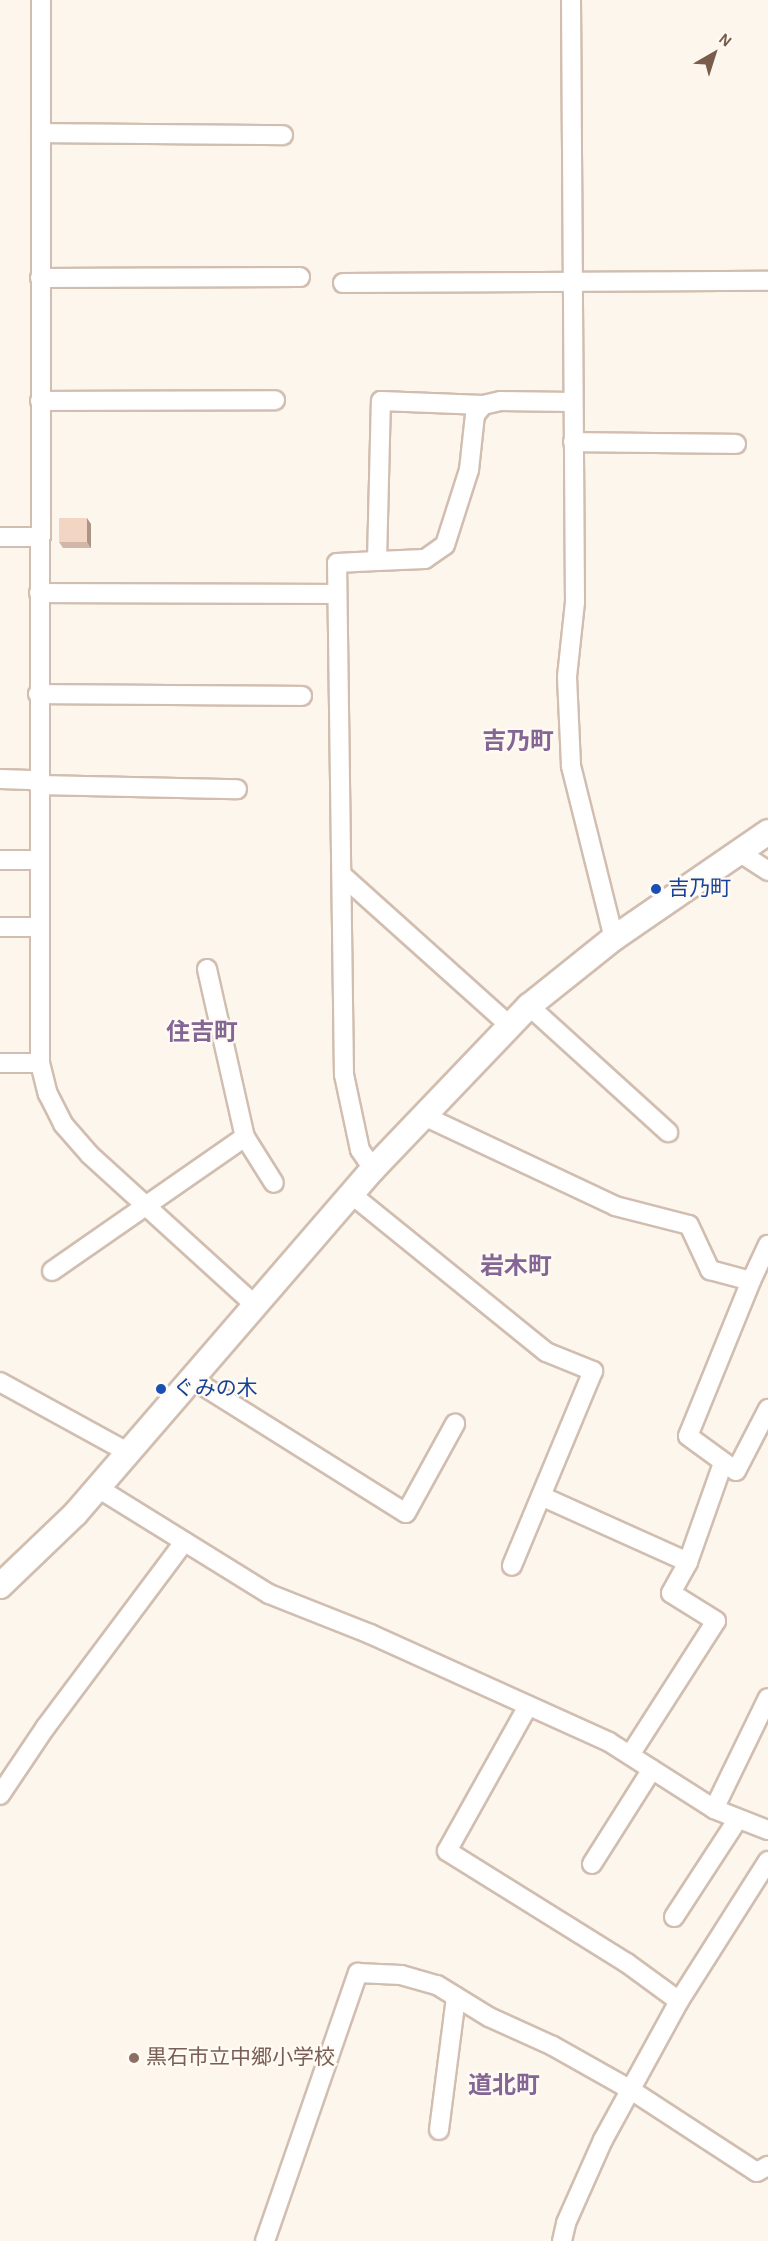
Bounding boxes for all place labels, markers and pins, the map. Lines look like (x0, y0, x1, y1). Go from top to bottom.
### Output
place label: 吉乃町 (668, 876, 731, 902)
marker: 吉乃町 (649, 882, 663, 896)
place label: ぐみの木 (173, 1376, 257, 1402)
marker: ぐみの木 (154, 1382, 168, 1396)
place label: 黒石市立中郷小学校 (146, 2045, 335, 2071)
marker: 黒石市立中郷小学校 (127, 2051, 141, 2065)

